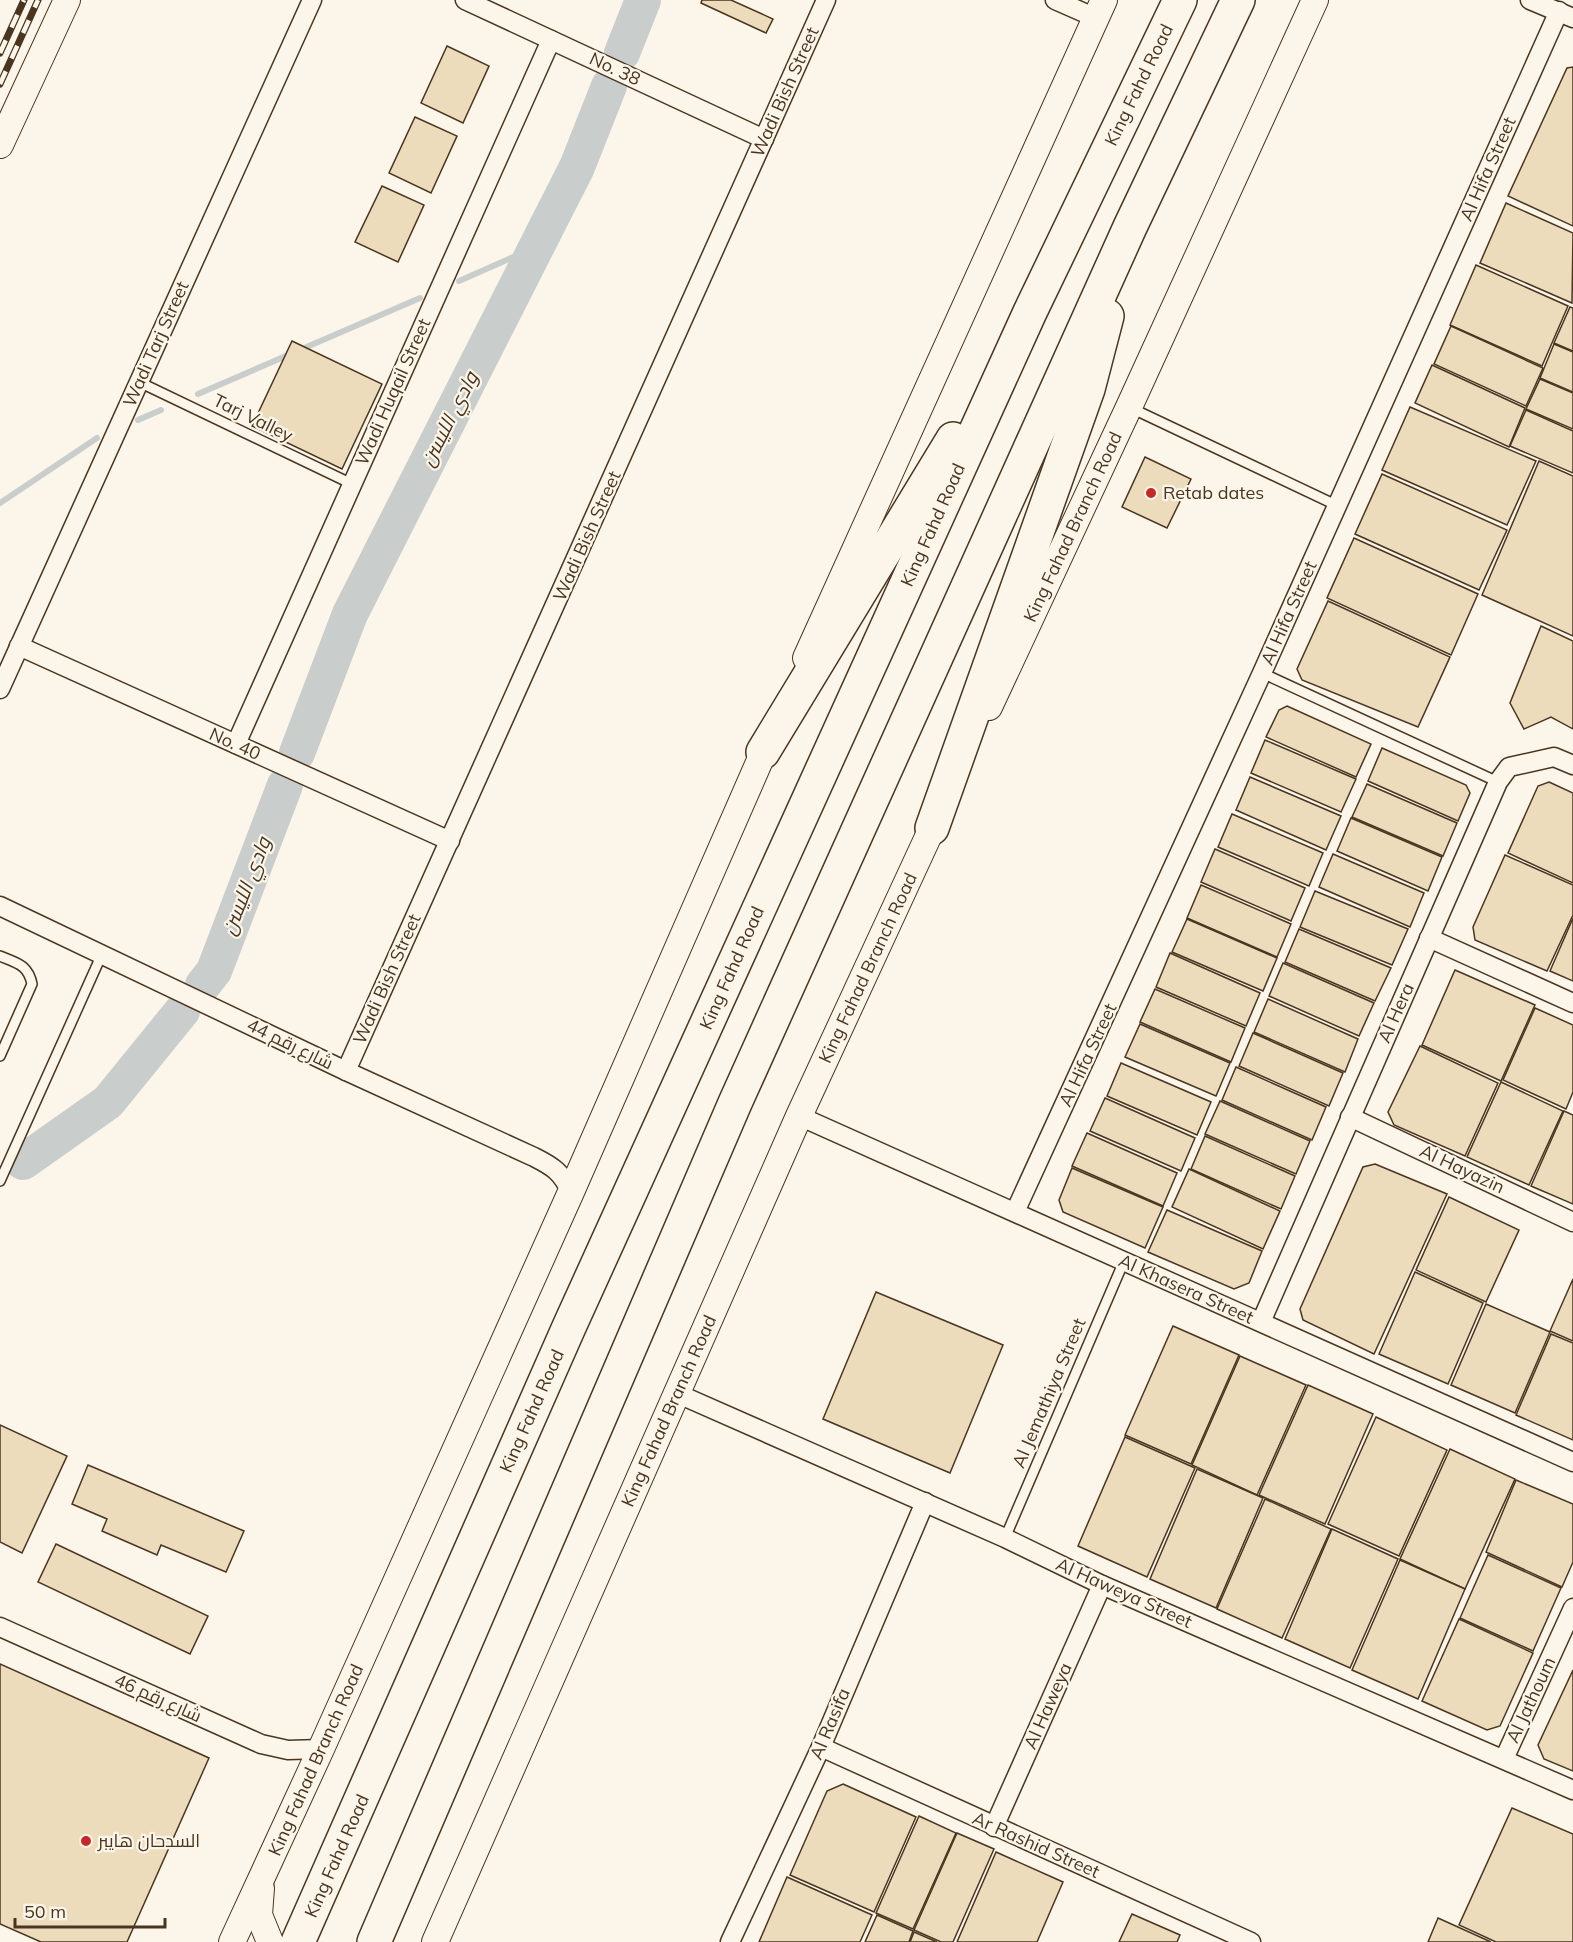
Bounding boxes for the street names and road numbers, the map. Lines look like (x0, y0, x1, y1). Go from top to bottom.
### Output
street label: King Fahd Road (1099, 20, 1178, 149)
street label: Wadi Bish Street (746, 23, 824, 160)
street label: No. 38 (586, 47, 644, 90)
street label: Al Hifa Street (1454, 113, 1521, 224)
street label: Wadi Tarj Street (118, 277, 194, 410)
street label: Wadi Huqail Street (350, 315, 435, 469)
street label: Tarj Valley (210, 388, 297, 447)
street label: King Fahad Branch Road (1018, 428, 1127, 626)
street label: King Fahd Road (895, 460, 970, 590)
street label: Wadi Bish Street (548, 467, 626, 604)
street label: Al Hifa Street (1255, 557, 1322, 668)
street label: No. 40 (206, 722, 264, 765)
street label: King Fahad Branch Road (813, 869, 922, 1067)
street label: King Fahd Road (694, 903, 769, 1033)
street label: Wadi Bish Street (348, 910, 426, 1047)
street label: Al Hera (1372, 979, 1419, 1046)
street label: Al Hifa Street (1054, 999, 1122, 1110)
street label: شارع رقم 44 (243, 1013, 337, 1075)
street label: Al Hayazin (1416, 1139, 1508, 1198)
street label: Al Khasera Street (1115, 1248, 1257, 1329)
street label: King Fahad Branch Road (616, 1311, 721, 1510)
street label: Al Jemathiya Street (1007, 1315, 1090, 1471)
street label: King Fahd Road (494, 1346, 569, 1476)
street label: Al Haweya Street (1053, 1552, 1196, 1633)
street label: Al Jathoum (1501, 1653, 1560, 1746)
street label: Al Haweya (1018, 1659, 1077, 1753)
street label: King Fahad Branch Road (263, 1660, 368, 1859)
street label: شارع رقم 46 (110, 1668, 206, 1728)
street label: Al Rasifa (804, 1685, 855, 1763)
street label: King Fahd Road (299, 1791, 374, 1921)
street label: Ar Rashid Street (969, 1806, 1103, 1883)

